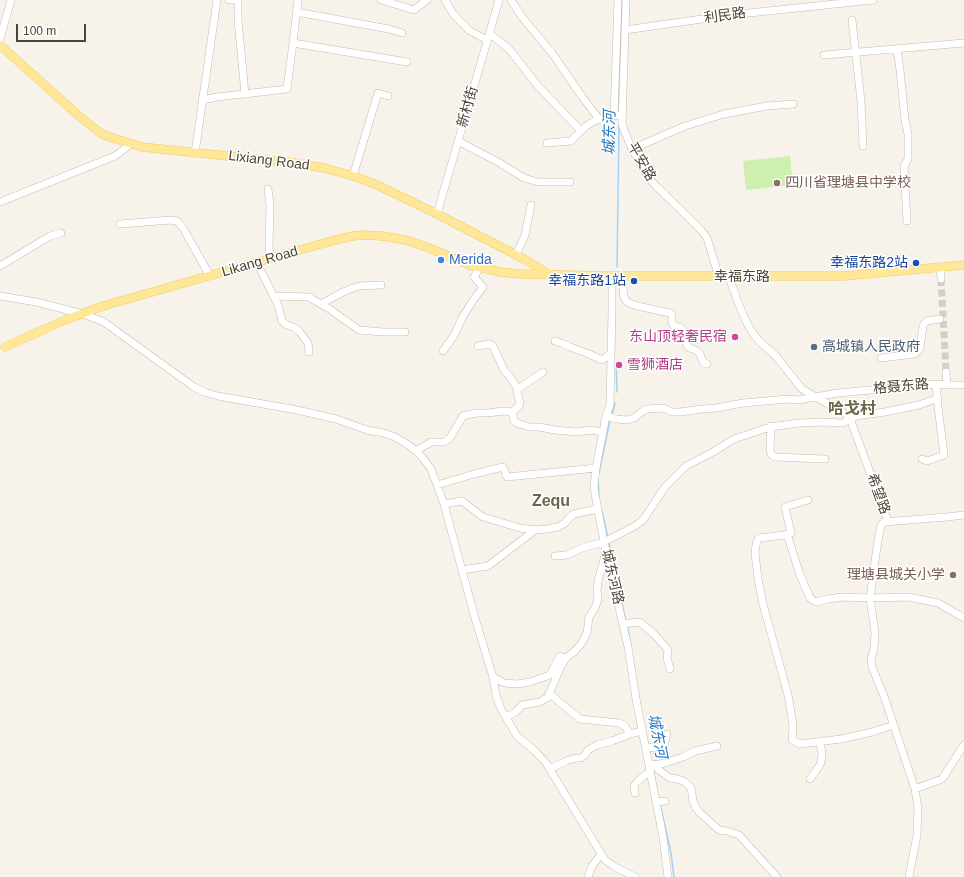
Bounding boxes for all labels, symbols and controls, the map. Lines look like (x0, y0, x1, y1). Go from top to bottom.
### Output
street label: 利民路 (703, 5, 747, 27)
scale bar (18, 16, 88, 42)
text: 100 m (23, 24, 56, 38)
street label: 新村街 (454, 84, 482, 130)
water label: 城东河 (601, 110, 619, 156)
street label: 平安路 (623, 140, 659, 184)
street label: Lixiang Road (227, 148, 311, 174)
place label: 四川省理塘县中学校 (785, 175, 911, 191)
marker: 四川省理塘县中学校 (772, 178, 782, 188)
street label: Likang Road (220, 243, 300, 281)
place label: Merida (449, 252, 492, 268)
marker: Merida (436, 255, 446, 265)
place label: 幸福东路2站 (830, 255, 908, 271)
marker: 幸福东路2站 (911, 258, 921, 268)
street label: 幸福东路 (714, 269, 770, 285)
place label: 幸福东路1站 (548, 273, 626, 289)
marker: 幸福东路1站 (629, 276, 639, 286)
place label: 东山顶轻奢民宿 (629, 329, 727, 345)
marker: 东山顶轻奢民宿 (730, 332, 740, 342)
place label: 高城镇人民政府 (822, 339, 920, 355)
marker: 高城镇人民政府 (809, 342, 819, 352)
place label: 雪狮酒店 (627, 357, 683, 373)
marker: 雪狮酒店 (614, 360, 624, 370)
street label: 格聂东路 (872, 376, 930, 398)
district label: 哈戈村 (828, 400, 876, 420)
street label: 希望路 (863, 471, 893, 517)
district label: Zequ (532, 492, 570, 512)
street label: 城东河路 (598, 548, 626, 606)
place label: 理塘县城关小学 (847, 567, 945, 583)
marker: 理塘县城关小学 (948, 570, 958, 580)
water label: 城东河 (644, 712, 670, 760)

